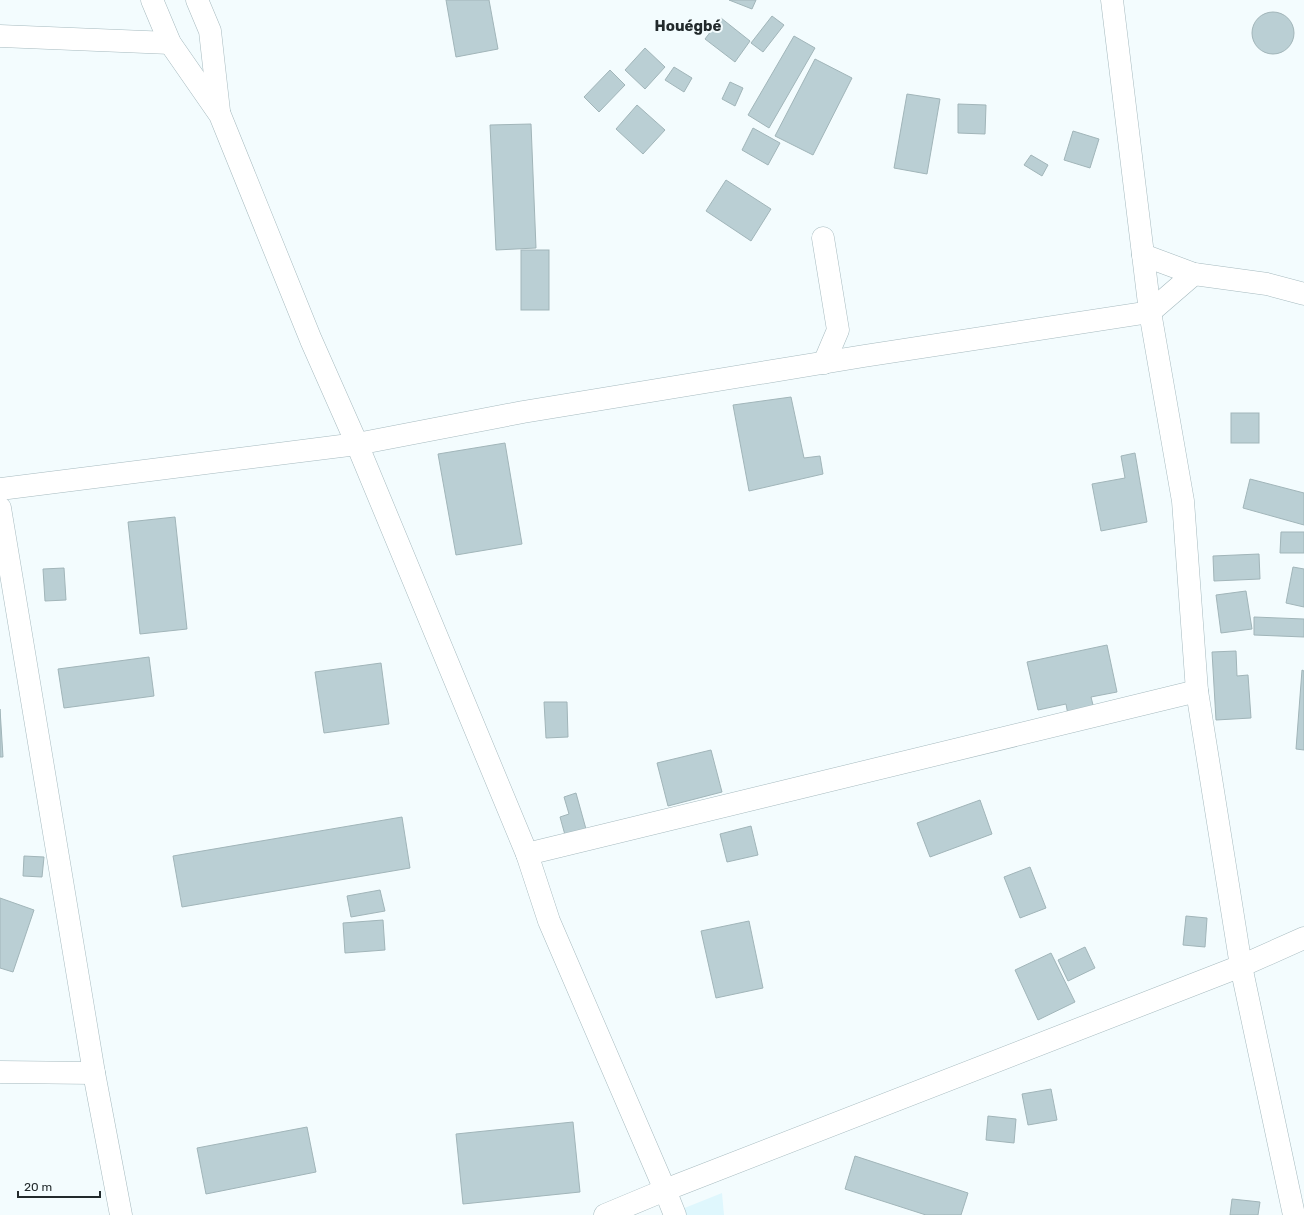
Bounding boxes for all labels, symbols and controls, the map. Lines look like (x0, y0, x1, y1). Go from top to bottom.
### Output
district label: Houégbé (655, 17, 721, 35)
scale bar (18, 1173, 100, 1199)
text: 20 m (24, 1180, 52, 1194)

